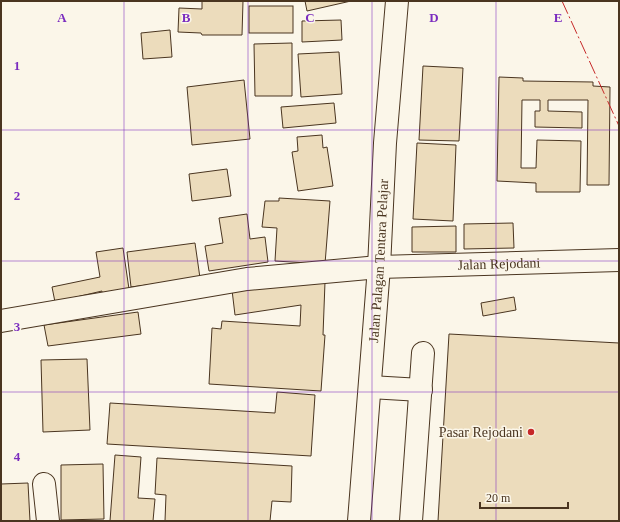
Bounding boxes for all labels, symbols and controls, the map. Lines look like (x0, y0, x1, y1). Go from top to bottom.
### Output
text: A (57, 10, 67, 25)
text: B (182, 10, 191, 25)
text: C (305, 10, 315, 25)
text: D (429, 10, 439, 25)
text: E (554, 10, 562, 25)
text: 1 (14, 58, 20, 73)
street label: Jalan Palagan Tentara Pelajar (366, 178, 391, 343)
text: 2 (14, 188, 20, 203)
street label: Jalan Rejodani (457, 255, 541, 273)
text: 3 (14, 319, 21, 334)
place label: Pasar Rejodani (439, 425, 523, 440)
marker: Pasar Rejodani (526, 427, 536, 437)
text: 4 (14, 449, 21, 464)
scale bar (480, 484, 568, 510)
text: 20 m (486, 491, 511, 505)

